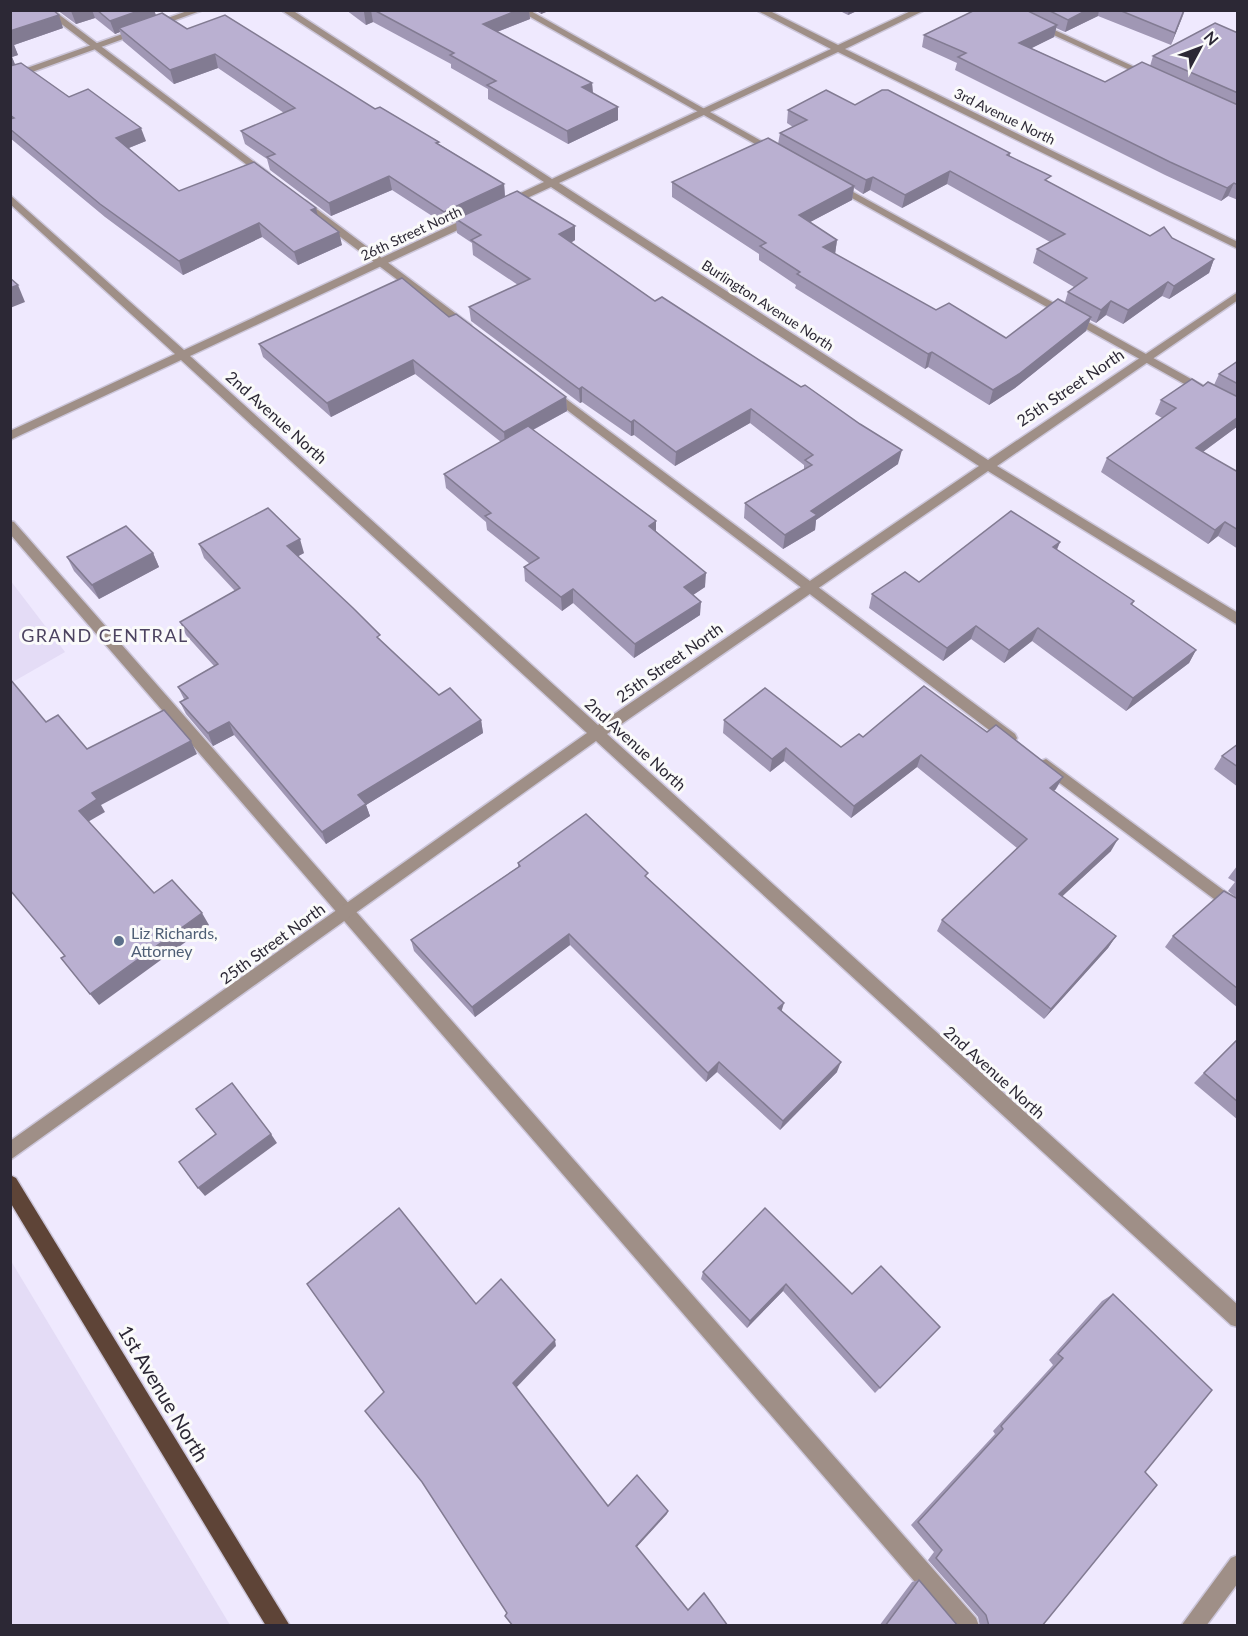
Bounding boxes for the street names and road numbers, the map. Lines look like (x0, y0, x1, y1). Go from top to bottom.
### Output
street label: 3rd Avenue North (952, 84, 1058, 148)
street label: 26th Street North (358, 202, 464, 264)
street label: Burlington Avenue North (699, 256, 837, 354)
street label: 25th Street North (1013, 344, 1127, 430)
street label: 2nd Avenue North (223, 367, 331, 467)
street label: 25th Street North (612, 618, 726, 706)
street label: 2nd Avenue North (582, 694, 690, 794)
street label: 25th Street North (216, 899, 328, 987)
street label: 2nd Avenue North (941, 1022, 1049, 1122)
street label: 1st Avenue North (114, 1320, 214, 1466)

